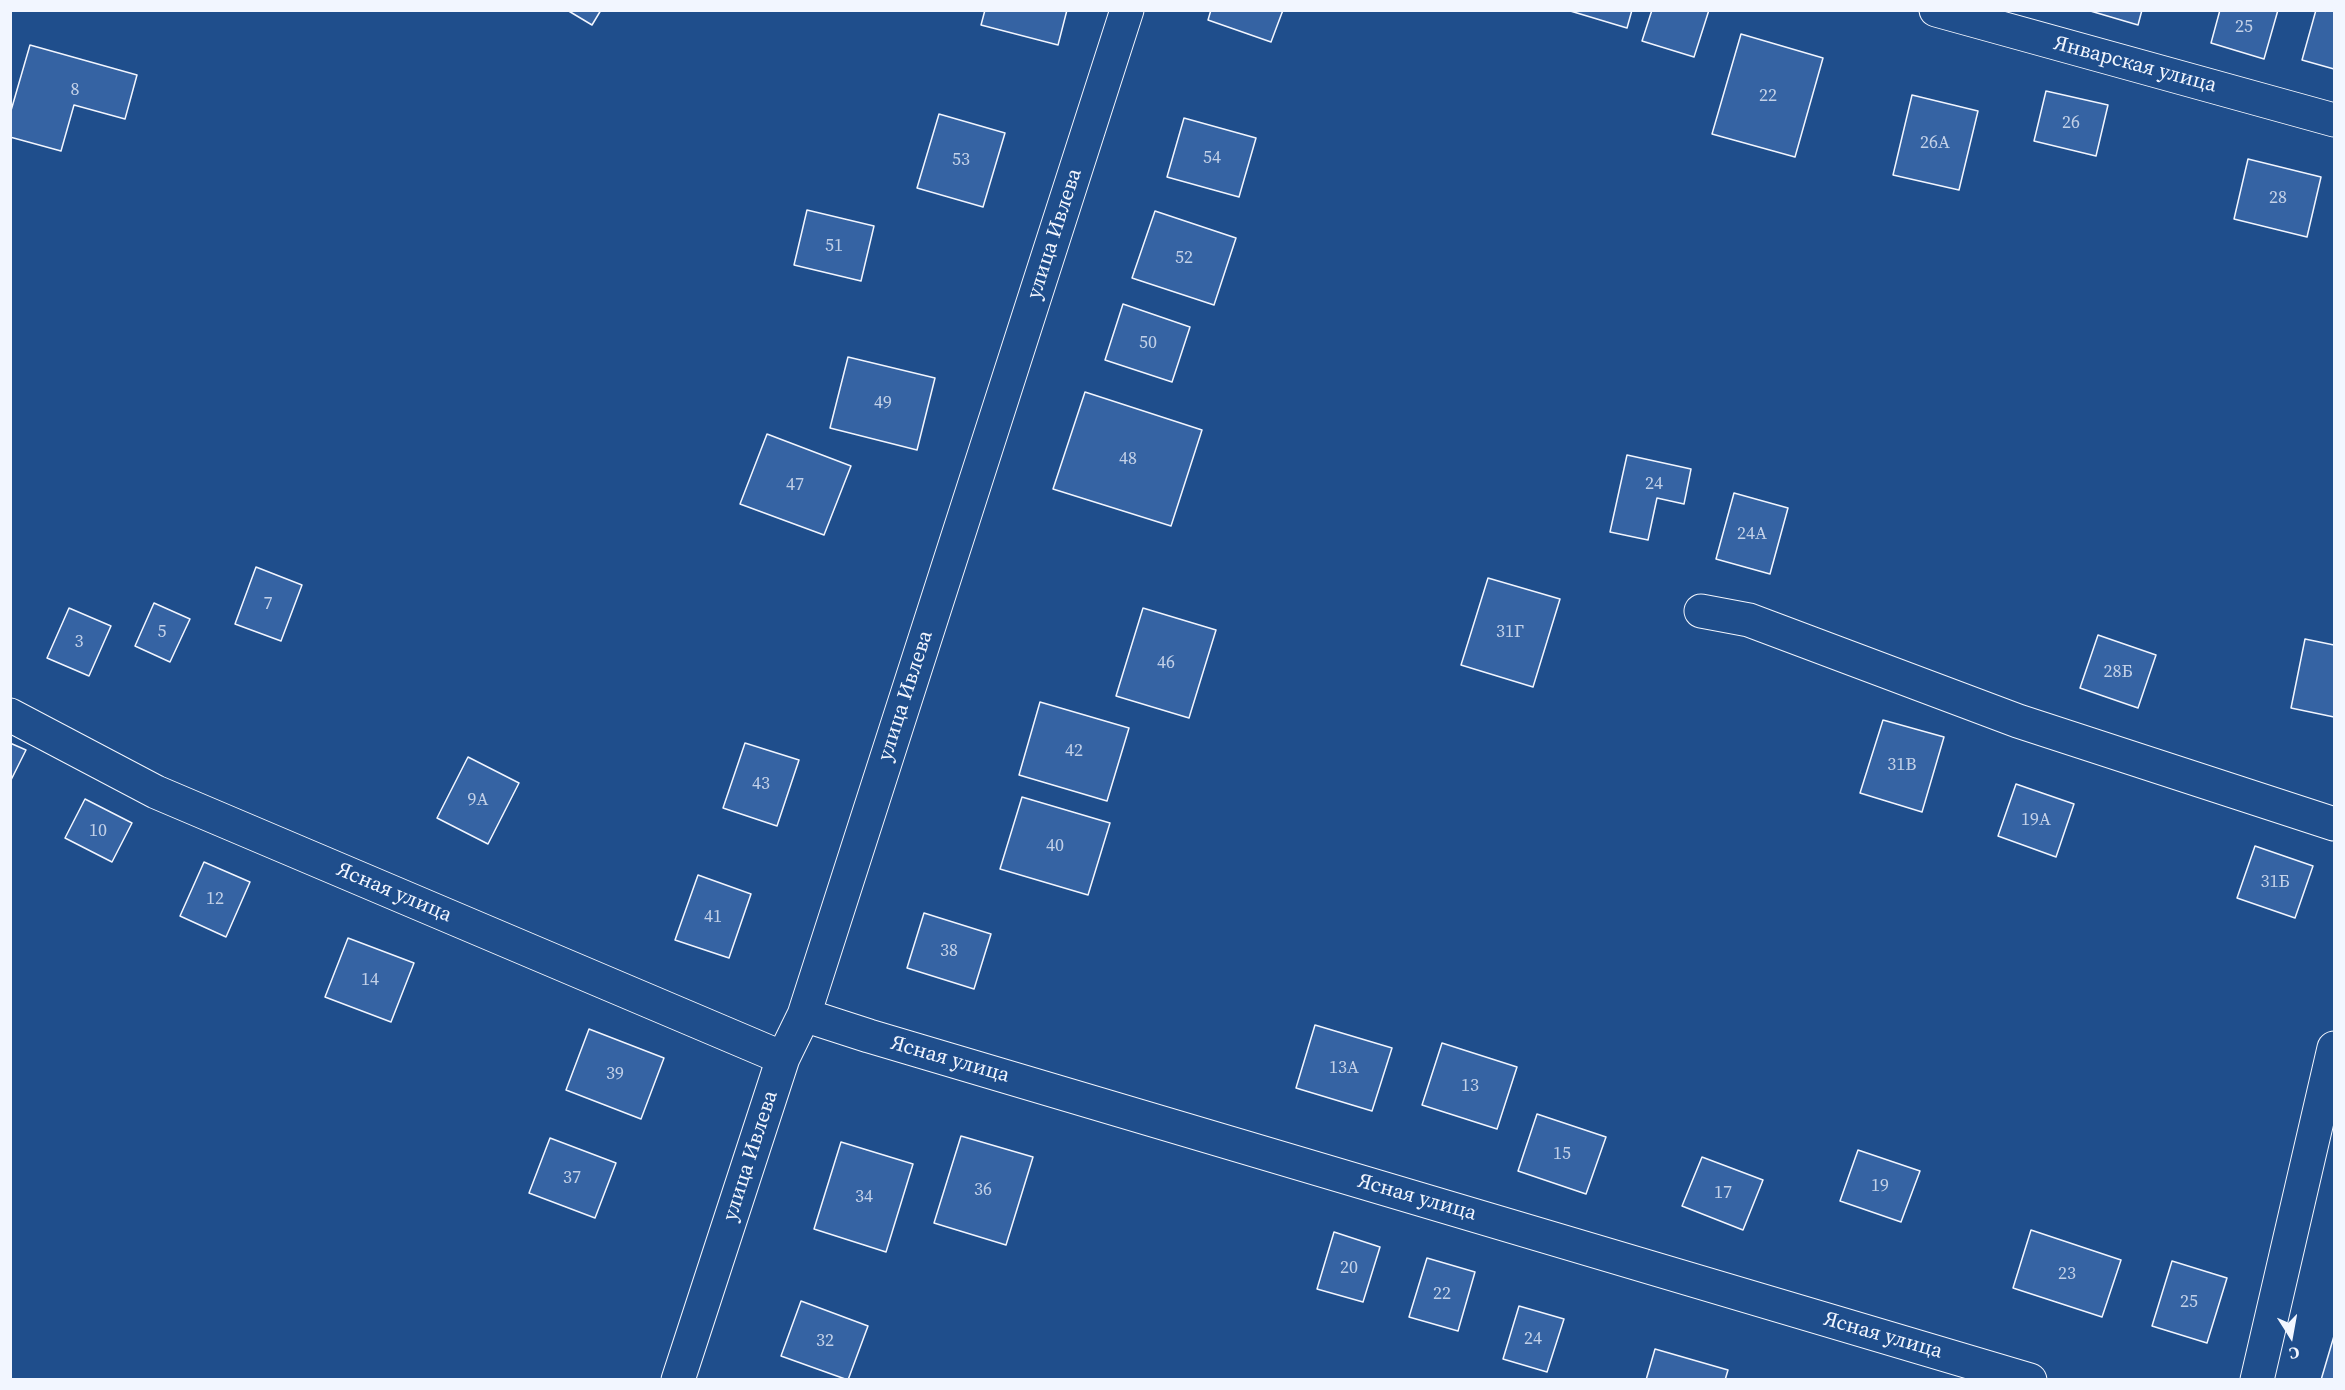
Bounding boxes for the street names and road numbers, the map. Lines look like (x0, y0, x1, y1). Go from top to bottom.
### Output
street label: Январская улица (2051, 31, 2219, 99)
street label: улица Ивлева (1022, 166, 1088, 302)
street label: улица Ивлева (873, 628, 939, 764)
street label: Ясная улица (333, 857, 455, 929)
street label: Ясная улица (888, 1031, 1012, 1089)
street label: улица Ивлева (718, 1088, 784, 1224)
street label: Ясная улица (1355, 1169, 1479, 1227)
street label: Ясная улица (1821, 1307, 1945, 1365)

